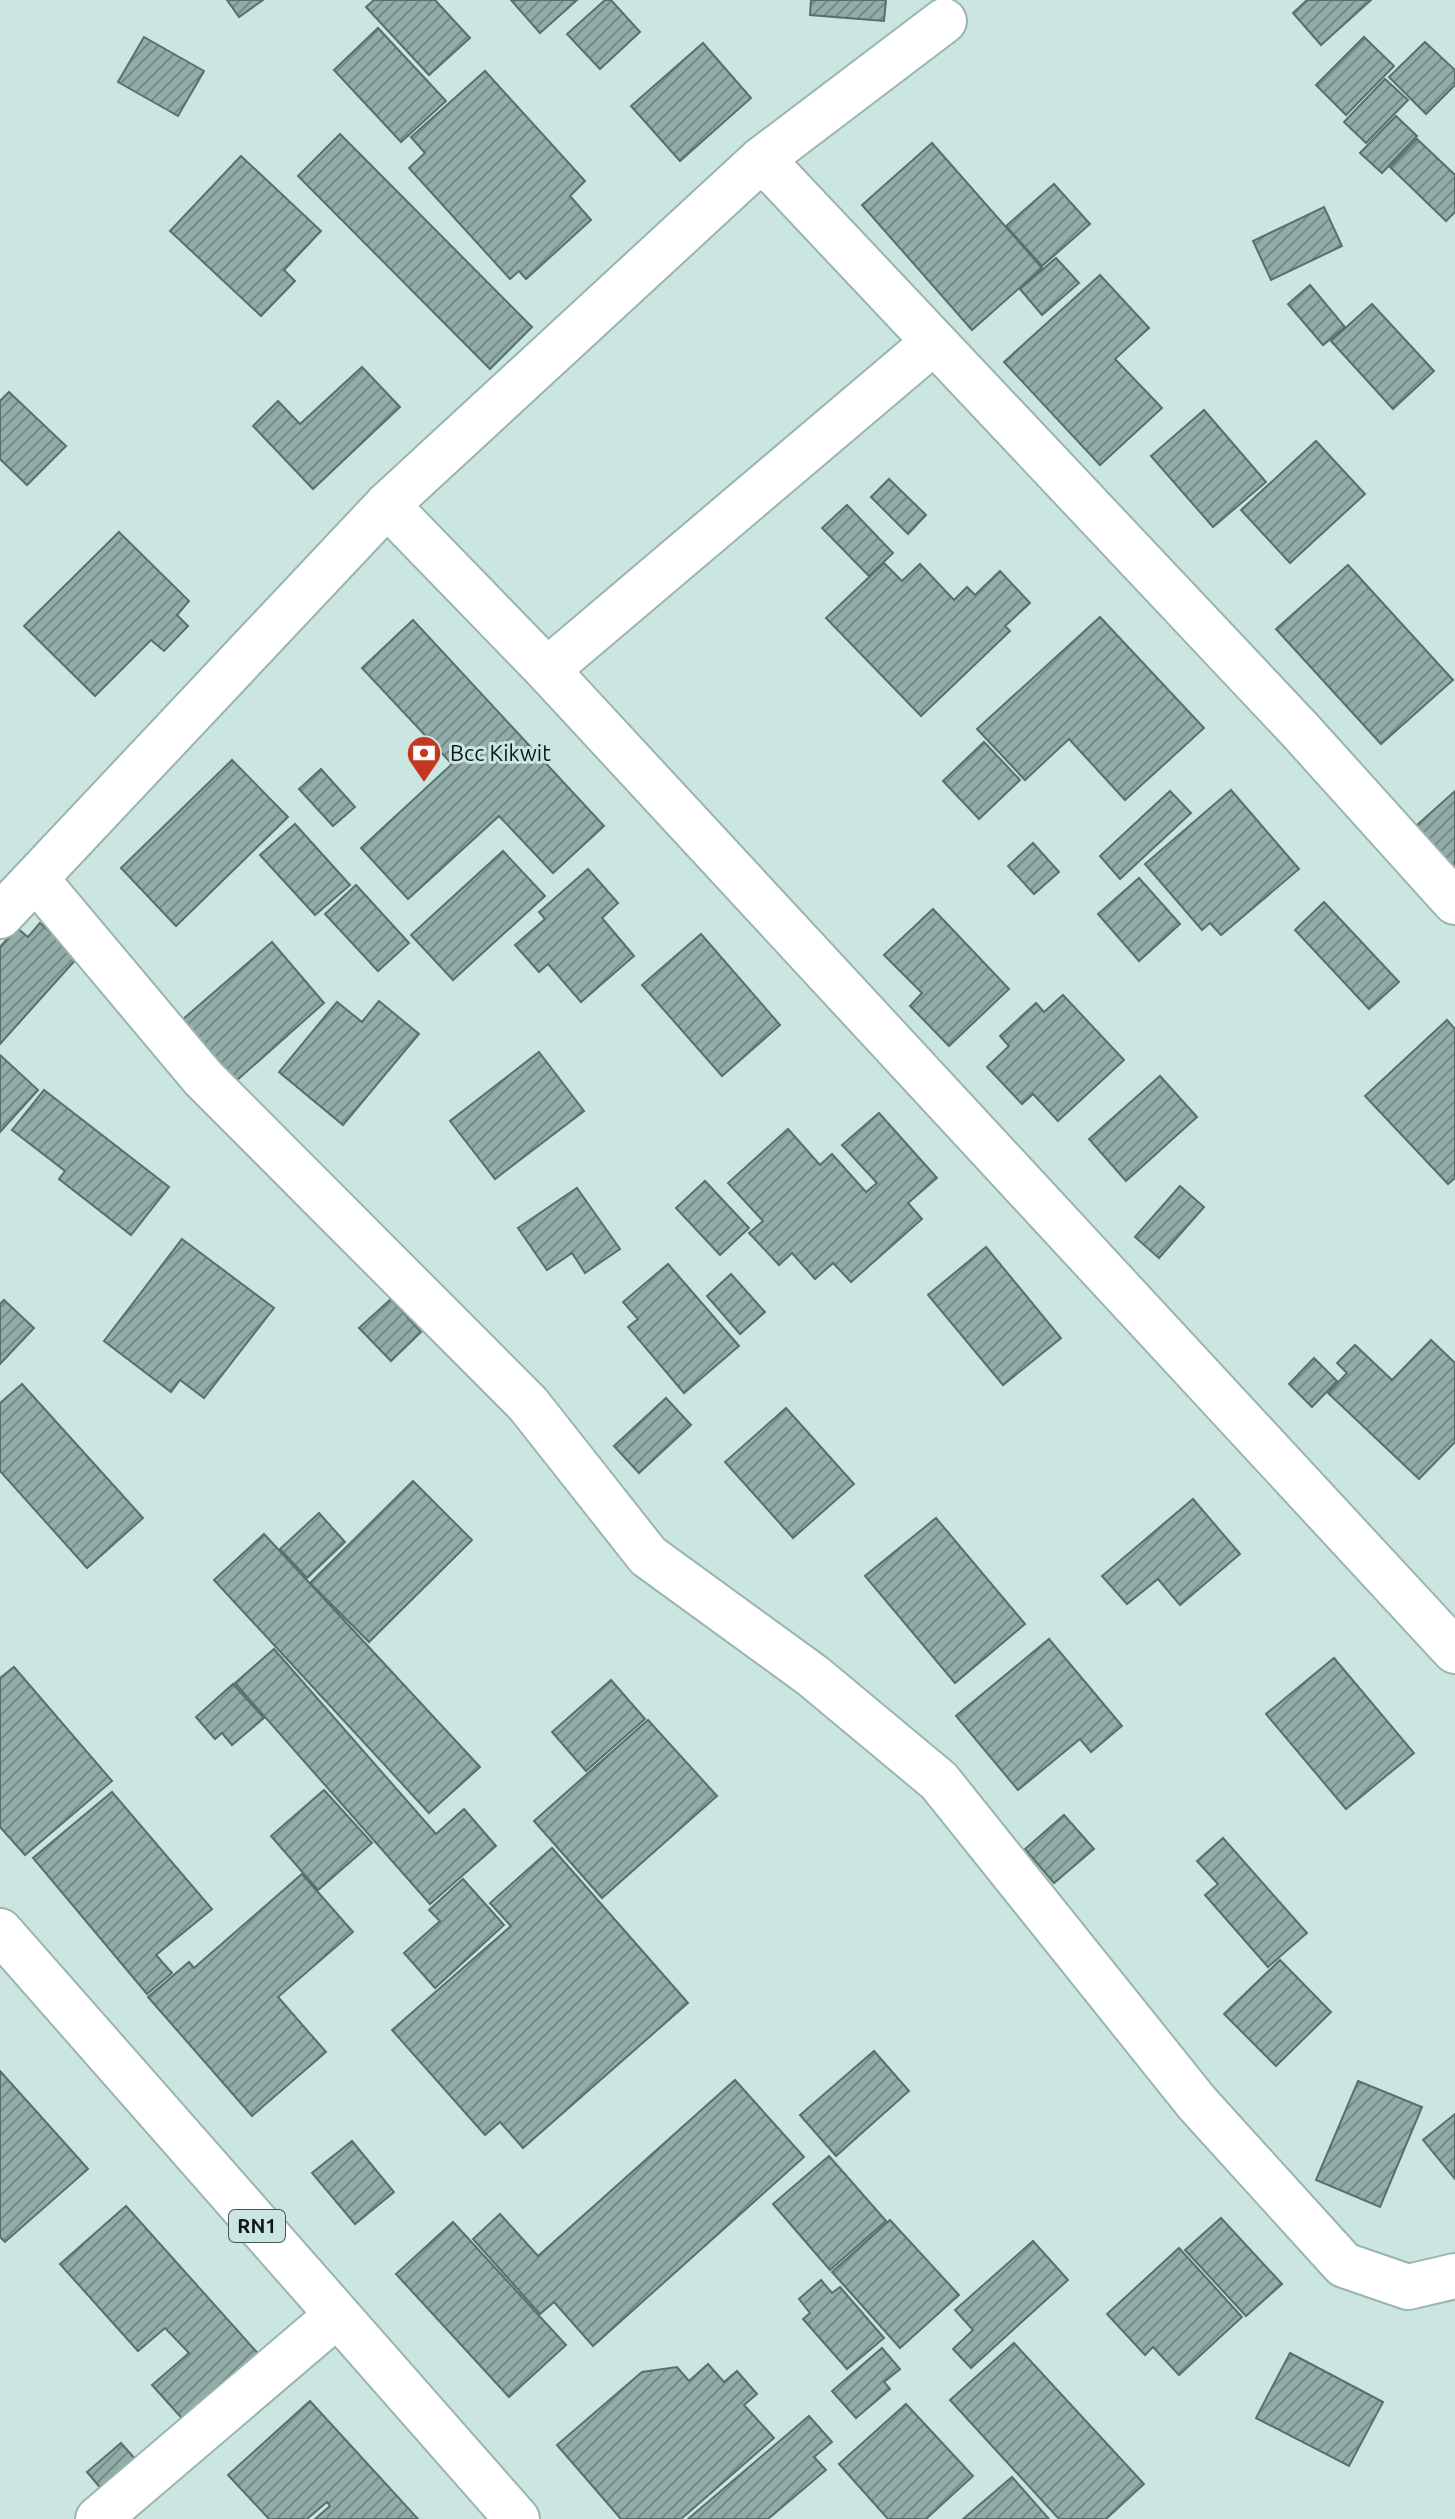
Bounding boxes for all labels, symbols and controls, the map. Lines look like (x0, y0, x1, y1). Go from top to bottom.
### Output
bank icon: Bcc Kikwit (405, 734, 443, 784)
place label: Bcc Kikwit (450, 740, 551, 765)
road number: RN1 (229, 2210, 285, 2242)

